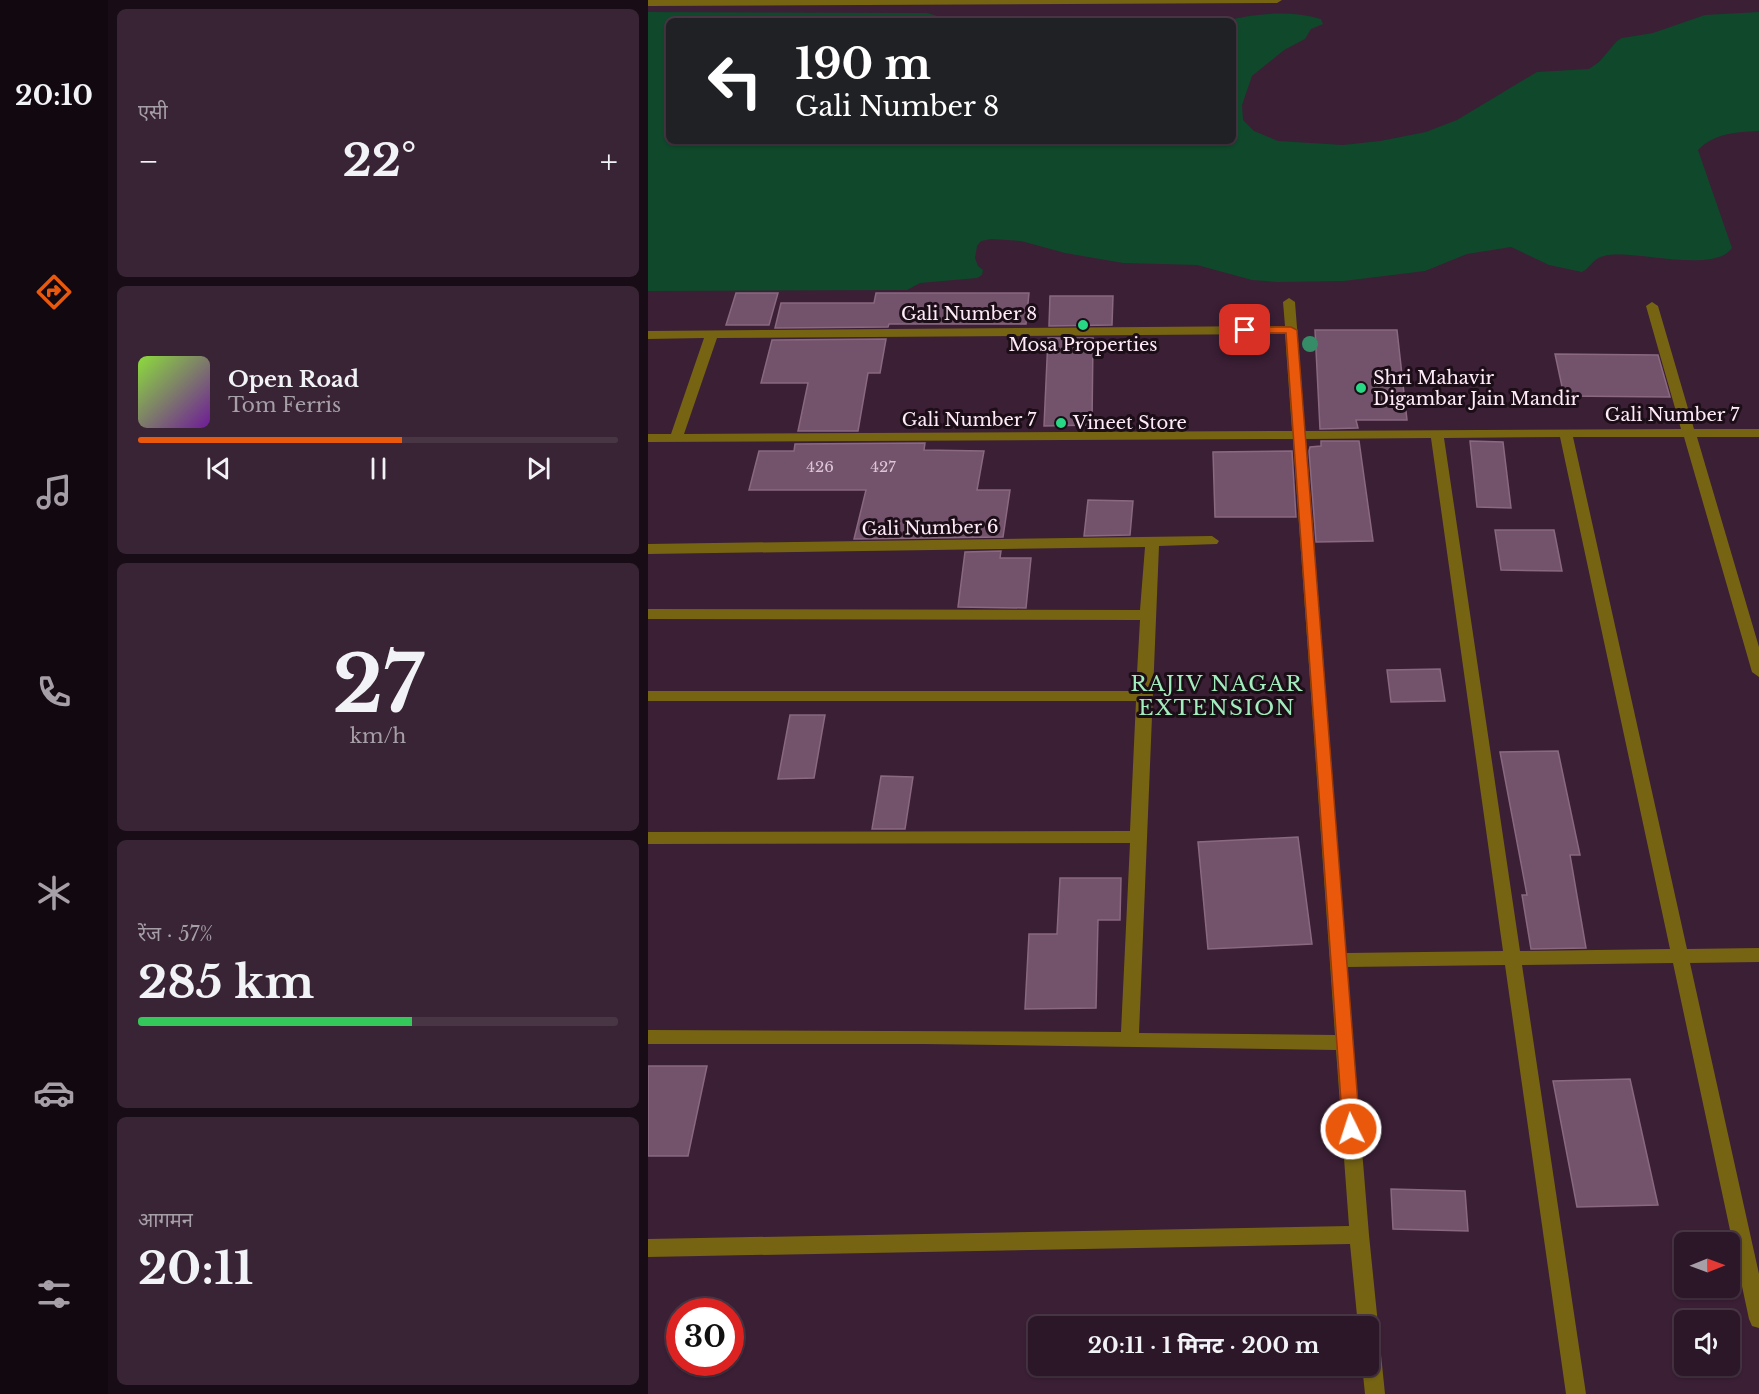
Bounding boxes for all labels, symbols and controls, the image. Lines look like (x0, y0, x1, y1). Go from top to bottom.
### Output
text: 190 m (795, 38, 931, 90)
icon: left (696, 42, 774, 120)
text: 20:10 (15, 79, 93, 112)
text: Gali Number 8 (795, 90, 999, 123)
text: एसी (138, 100, 168, 124)
text: 22° (343, 132, 416, 188)
text: − (138, 141, 159, 182)
text: + (600, 141, 618, 182)
icon: directions (33, 271, 75, 313)
street label: Gali Number 8 (901, 303, 1037, 325)
pin (1219, 304, 1270, 355)
icon: arrive (1228, 313, 1261, 346)
marker: Mosa Properties (1076, 318, 1090, 332)
place label: Mosa Properties (1008, 334, 1158, 356)
text: Open Road (228, 366, 359, 393)
place label: Shri Mahavir Digambar Jain Mandir (1373, 367, 1580, 410)
marker: Shri Mahavir Digambar Jain Mandir (1354, 381, 1368, 395)
text: Tom Ferris (228, 393, 341, 417)
street label: Gali Number 7 (1605, 404, 1740, 426)
street label: Gali Number 7 (902, 409, 1037, 431)
place label: Vineet Store (1072, 412, 1187, 434)
marker: Vineet Store (1054, 416, 1068, 430)
icon: previous (202, 452, 235, 485)
icon: pause (362, 452, 395, 485)
icon: next (522, 452, 555, 485)
house number: 426 (806, 457, 834, 476)
house number: 427 (870, 457, 896, 476)
icon: music (33, 471, 75, 513)
street label: Gali Number 6 (861, 516, 999, 540)
text: 27 (332, 636, 424, 733)
icon: phone (33, 671, 75, 713)
district label: RAJIV NAGAR EXTENSION (1131, 671, 1303, 721)
text: km/h (350, 724, 406, 748)
icon: climate (33, 872, 75, 914)
text: रेंज · 57% (138, 922, 213, 946)
text: 285 km (138, 954, 314, 1010)
icon: car (33, 1072, 75, 1114)
position arrow (1319, 1097, 1383, 1161)
text: आगमन (138, 1208, 193, 1232)
north arrow (1674, 1232, 1740, 1298)
map controls (1674, 1232, 1740, 1376)
text: 20:11 (138, 1240, 253, 1296)
icon: filters (33, 1273, 75, 1315)
speed limit sign: 30 (666, 1298, 744, 1376)
button: sound (1674, 1310, 1740, 1376)
text: 20:11 · 1 मिनट · 200 m (1088, 1332, 1319, 1359)

